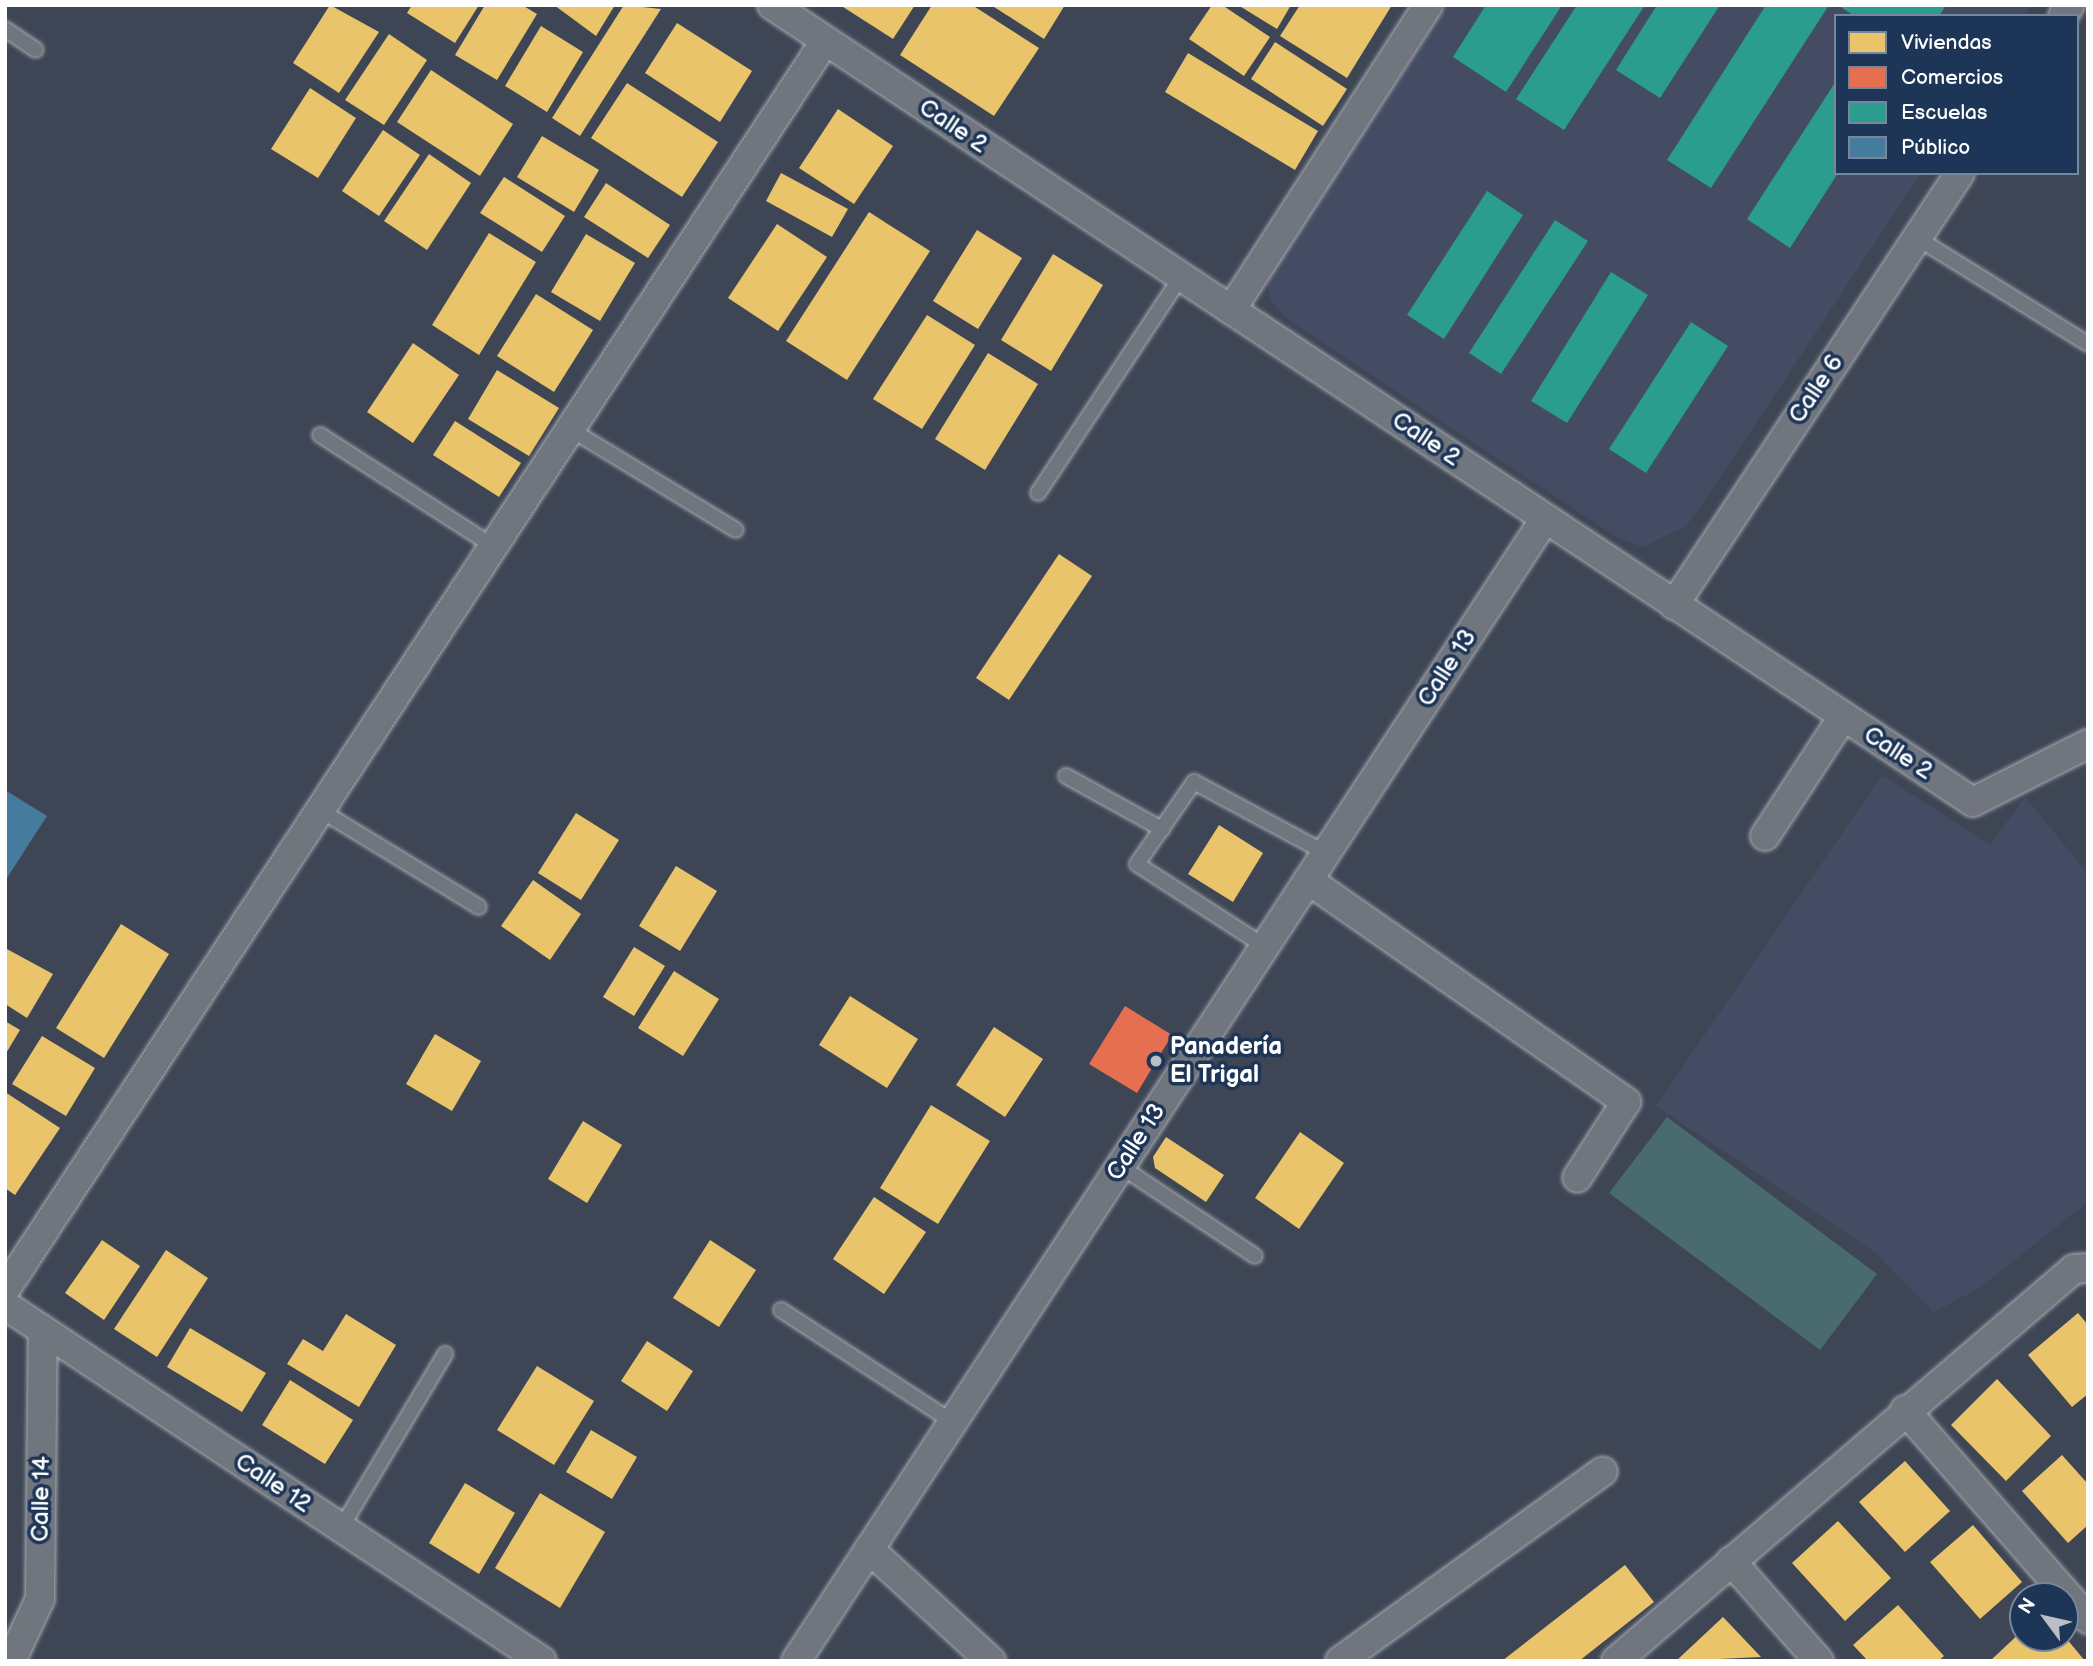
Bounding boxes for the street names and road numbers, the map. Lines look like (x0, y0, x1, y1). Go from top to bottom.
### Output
street label: Calle 2 (913, 93, 993, 159)
street label: Calle 6 (1783, 349, 1849, 429)
street label: Calle 2 (1386, 406, 1466, 472)
street label: Calle 13 (1412, 624, 1482, 712)
street label: Calle 2 (1858, 720, 1938, 786)
street label: Calle 13 (1101, 1098, 1171, 1186)
street label: Calle 12 (230, 1447, 316, 1519)
street label: Calle 14 (26, 1456, 56, 1542)

